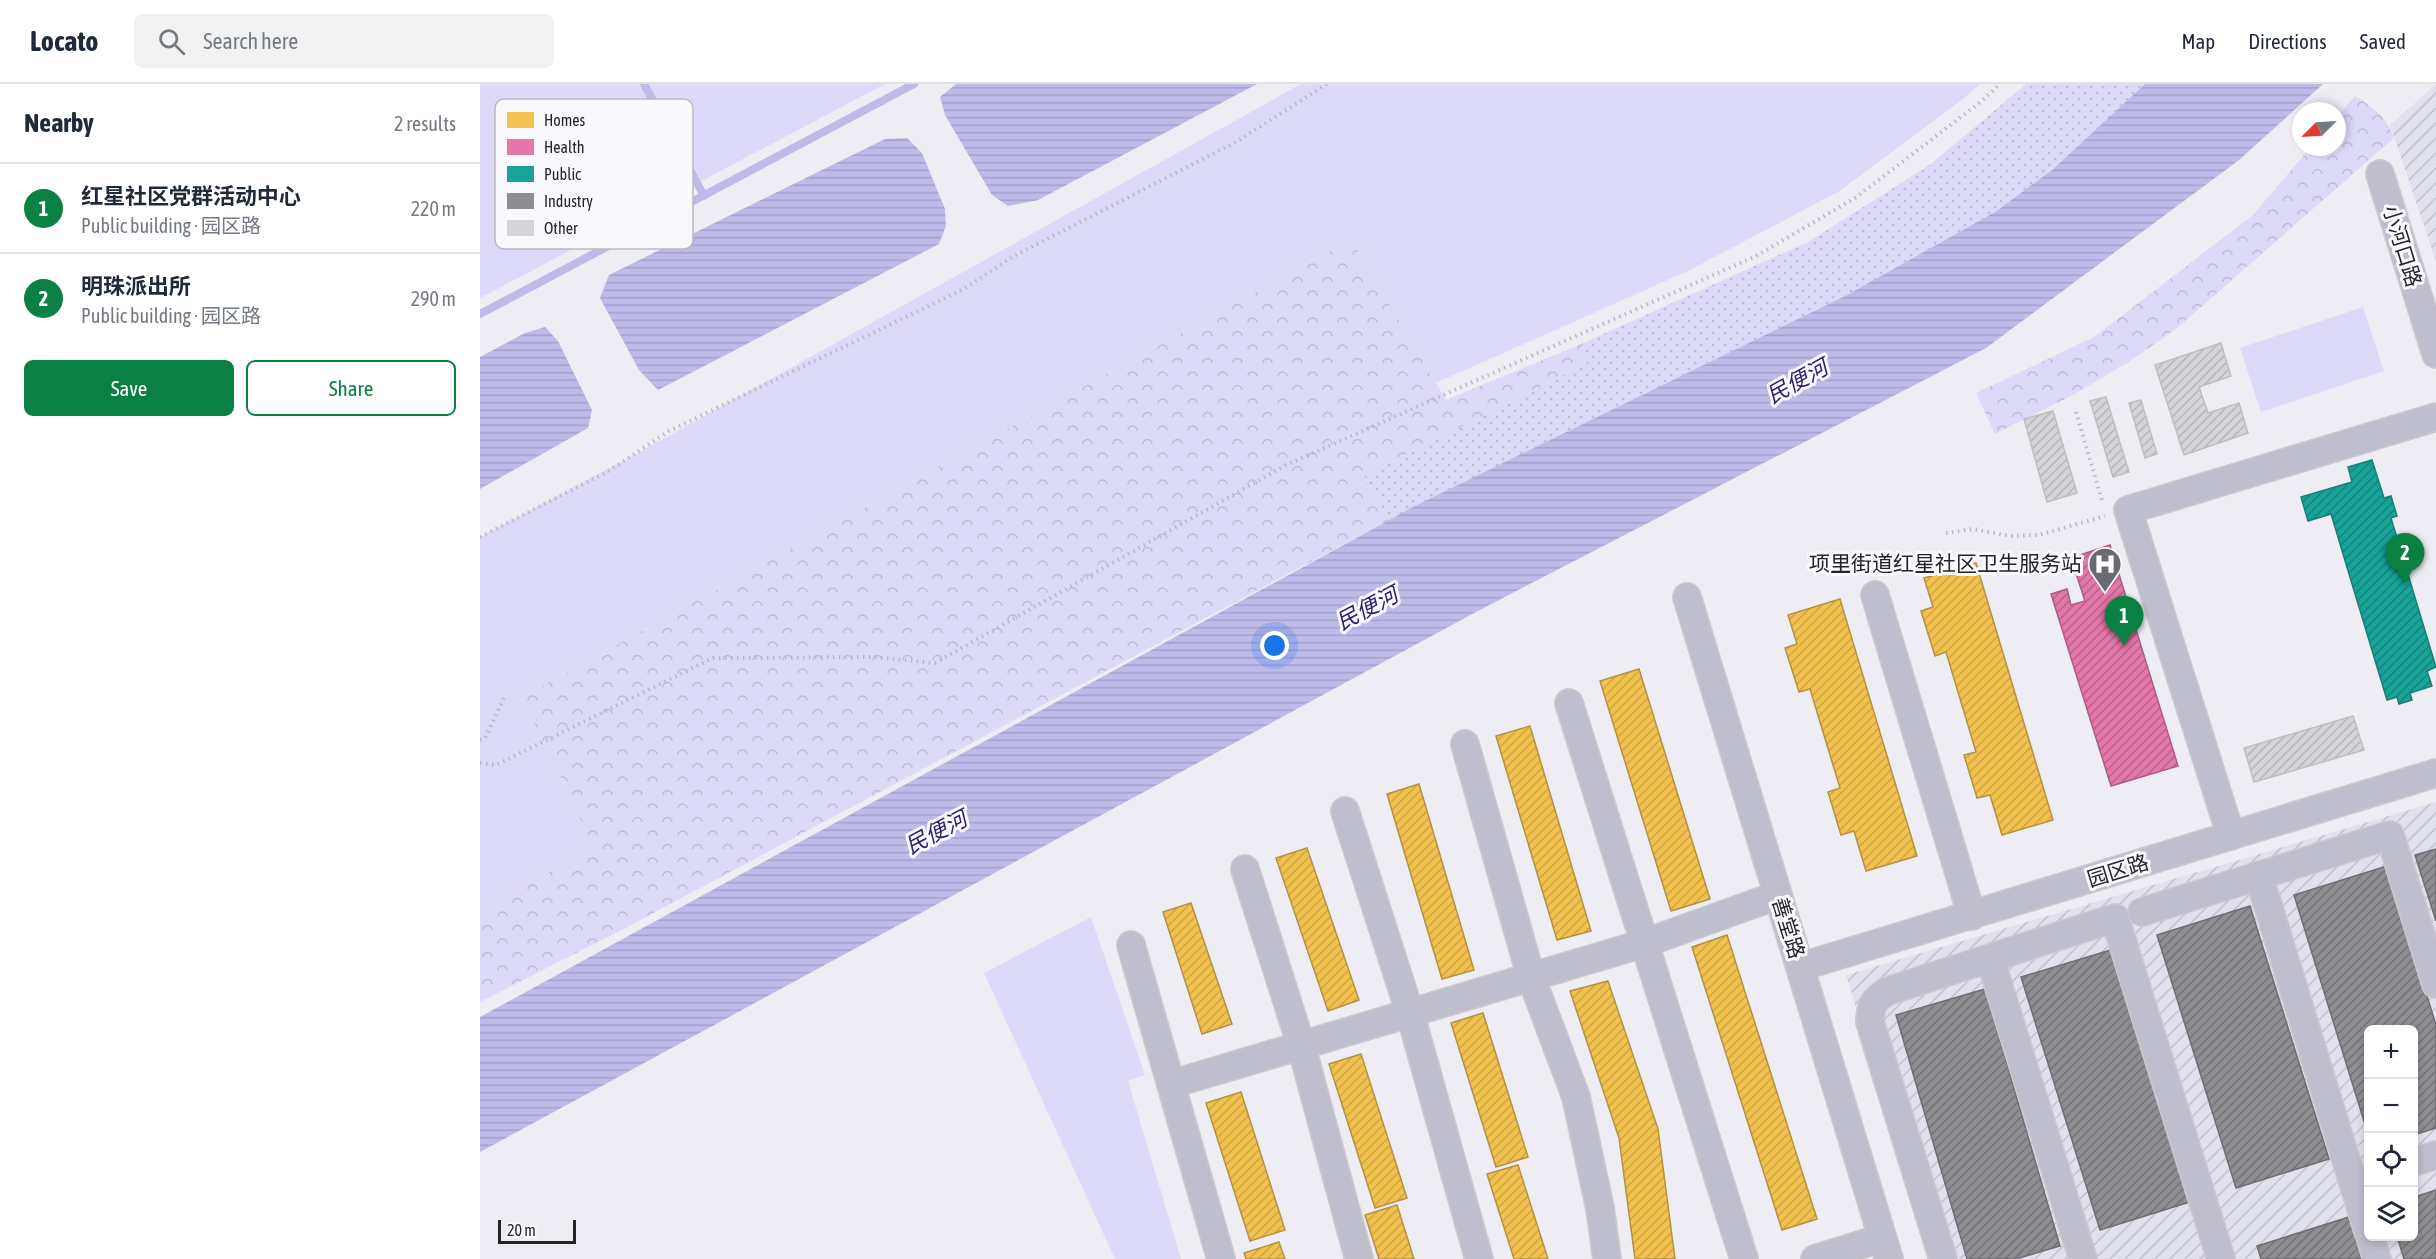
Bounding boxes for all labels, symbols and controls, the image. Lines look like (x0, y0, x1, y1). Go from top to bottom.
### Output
search box (134, 14, 554, 68)
text: Locato (30, 25, 98, 57)
icon: search (155, 25, 188, 58)
text: Search here (203, 28, 298, 54)
text: Map (2181, 29, 2215, 53)
text: Directions (2248, 29, 2327, 53)
text: Saved (2360, 29, 2406, 53)
legend (495, 99, 693, 249)
north arrow (2292, 102, 2346, 156)
text: Nearby (24, 108, 94, 138)
text: Homes (544, 111, 586, 129)
text: 2 results (394, 112, 456, 135)
text: Health (544, 138, 585, 156)
text: Public (544, 165, 581, 183)
text: 红星社区党群活动中心 (81, 183, 301, 209)
text: Industry (544, 192, 593, 211)
text: 1 (39, 197, 48, 220)
text: 220 m (411, 197, 456, 220)
street label: 小河口路 (2379, 202, 2427, 289)
text: Public building · 园区路 (81, 214, 261, 237)
text: Other (544, 219, 578, 237)
text: 明珠派出所 (81, 273, 191, 299)
text: 2 (39, 287, 48, 310)
text: 290 m (411, 287, 456, 310)
text: Public building · 园区路 (81, 304, 261, 327)
water label: 民便河 (1762, 352, 1836, 408)
button: Save (24, 360, 234, 416)
button: Share (246, 360, 456, 416)
pin: 2 (2386, 534, 2424, 583)
hospital icon: 项里街道红星社区卫生服务站 (2087, 546, 2123, 593)
place label: 项里街道红星社区卫生服务站 (1809, 551, 2082, 575)
water label: 民便河 (1332, 579, 1406, 635)
pin: 1 (2104, 596, 2144, 646)
your location (1260, 631, 1289, 660)
water label: 民便河 (901, 803, 975, 859)
street label: 园区路 (2084, 849, 2151, 891)
street label: 善堂路 (1768, 894, 1810, 961)
map controls (2364, 1025, 2418, 1241)
button: + (2364, 1025, 2418, 1079)
button: − (2364, 1079, 2418, 1133)
button: locate (2364, 1133, 2418, 1187)
button: layers (2364, 1187, 2418, 1241)
scale bar (498, 1217, 576, 1244)
text: 20 m (507, 1221, 536, 1239)

